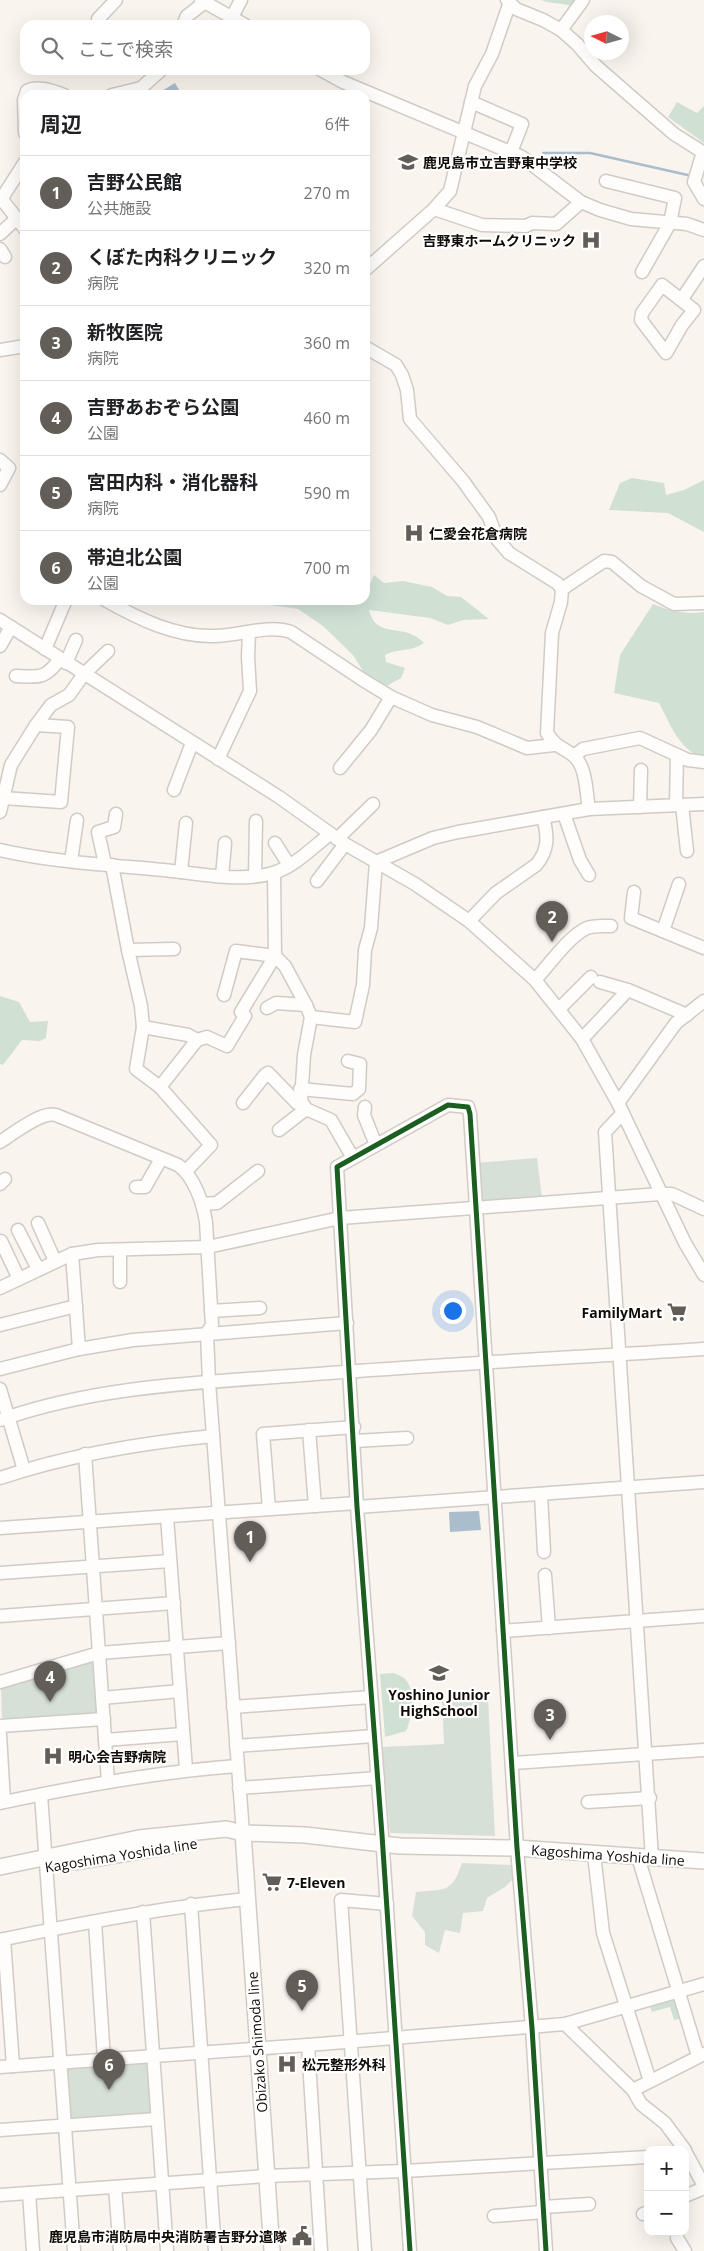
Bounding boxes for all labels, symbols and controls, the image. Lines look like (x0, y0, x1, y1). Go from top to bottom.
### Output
north arrow (584, 15, 629, 60)
search box (20, 20, 370, 75)
icon: search (38, 34, 66, 62)
text: ここで検索 (78, 36, 173, 62)
text: 周辺 (40, 110, 82, 138)
text: 6件 (325, 113, 350, 135)
school or university icon: 鹿児島市立吉野東中学校 (397, 151, 419, 173)
place label: 鹿児島市立吉野東中学校 (423, 153, 577, 172)
text: 吉野公民館 (87, 169, 182, 195)
text: 1 (51, 182, 61, 204)
text: 270 m (304, 182, 350, 204)
text: 公共施設 (87, 197, 151, 219)
hospital icon: 吉野東ホームクリニック (580, 229, 602, 251)
place label: 吉野東ホームクリニック (422, 231, 576, 250)
text: くぼた内科クリニック (87, 244, 277, 270)
text: 2 (51, 257, 61, 279)
text: 320 m (304, 257, 350, 279)
text: 病院 (87, 272, 119, 294)
text: 新牧医院 (87, 319, 163, 345)
text: 3 (51, 332, 61, 354)
text: 360 m (304, 332, 350, 354)
text: 病院 (87, 347, 119, 369)
text: 吉野あおぞら公園 (87, 394, 239, 420)
text: 4 (51, 407, 61, 429)
text: 460 m (304, 407, 350, 429)
text: 公園 (87, 422, 119, 444)
text: 宮田内科・消化器科 (87, 469, 258, 495)
text: 5 (51, 482, 61, 504)
text: 590 m (304, 482, 350, 504)
text: 病院 (87, 497, 119, 519)
hospital icon: 仁愛会花倉病院 (403, 522, 425, 544)
place label: 仁愛会花倉病院 (429, 524, 527, 543)
text: 帯迫北公園 (87, 544, 182, 570)
text: 6 (51, 557, 61, 579)
text: 700 m (304, 557, 350, 579)
text: 公園 (87, 572, 119, 594)
pin: 2 (536, 901, 568, 942)
your location (440, 1298, 466, 1324)
supermarket icon: FamilyMart (666, 1301, 688, 1323)
place label: FamilyMart (582, 1303, 662, 1322)
pin: 1 (234, 1521, 266, 1562)
pin: 4 (34, 1661, 66, 1702)
school or university icon: Yoshino Junior HighSchool (428, 1662, 450, 1684)
place label: Yoshino Junior HighSchool (388, 1685, 490, 1720)
pin: 3 (534, 1699, 566, 1740)
hospital icon: 明心会吉野病院 (42, 1745, 64, 1767)
place label: 明心会吉野病院 (68, 1747, 166, 1766)
street label: Kagoshima Yoshida line (43, 1834, 199, 1876)
street label: Kagoshima Yoshida line (530, 1840, 686, 1870)
supermarket icon: 7-Eleven (261, 1871, 283, 1893)
place label: 7-Eleven (287, 1873, 345, 1892)
pin: 5 (286, 1970, 318, 2011)
street label: Obizako Shimoda line (243, 1971, 271, 2113)
pin: 6 (93, 2049, 125, 2090)
hospital icon: 松元整形外科 (276, 2053, 298, 2075)
place label: 松元整形外科 (302, 2055, 386, 2074)
map controls (644, 2146, 689, 2236)
button: + (644, 2146, 689, 2191)
button: − (644, 2191, 689, 2236)
public building icon: 鹿児島市消防局中央消防署吉野分遣隊 (291, 2225, 313, 2247)
place label: 鹿児島市消防局中央消防署吉野分遣隊 (49, 2227, 287, 2246)

